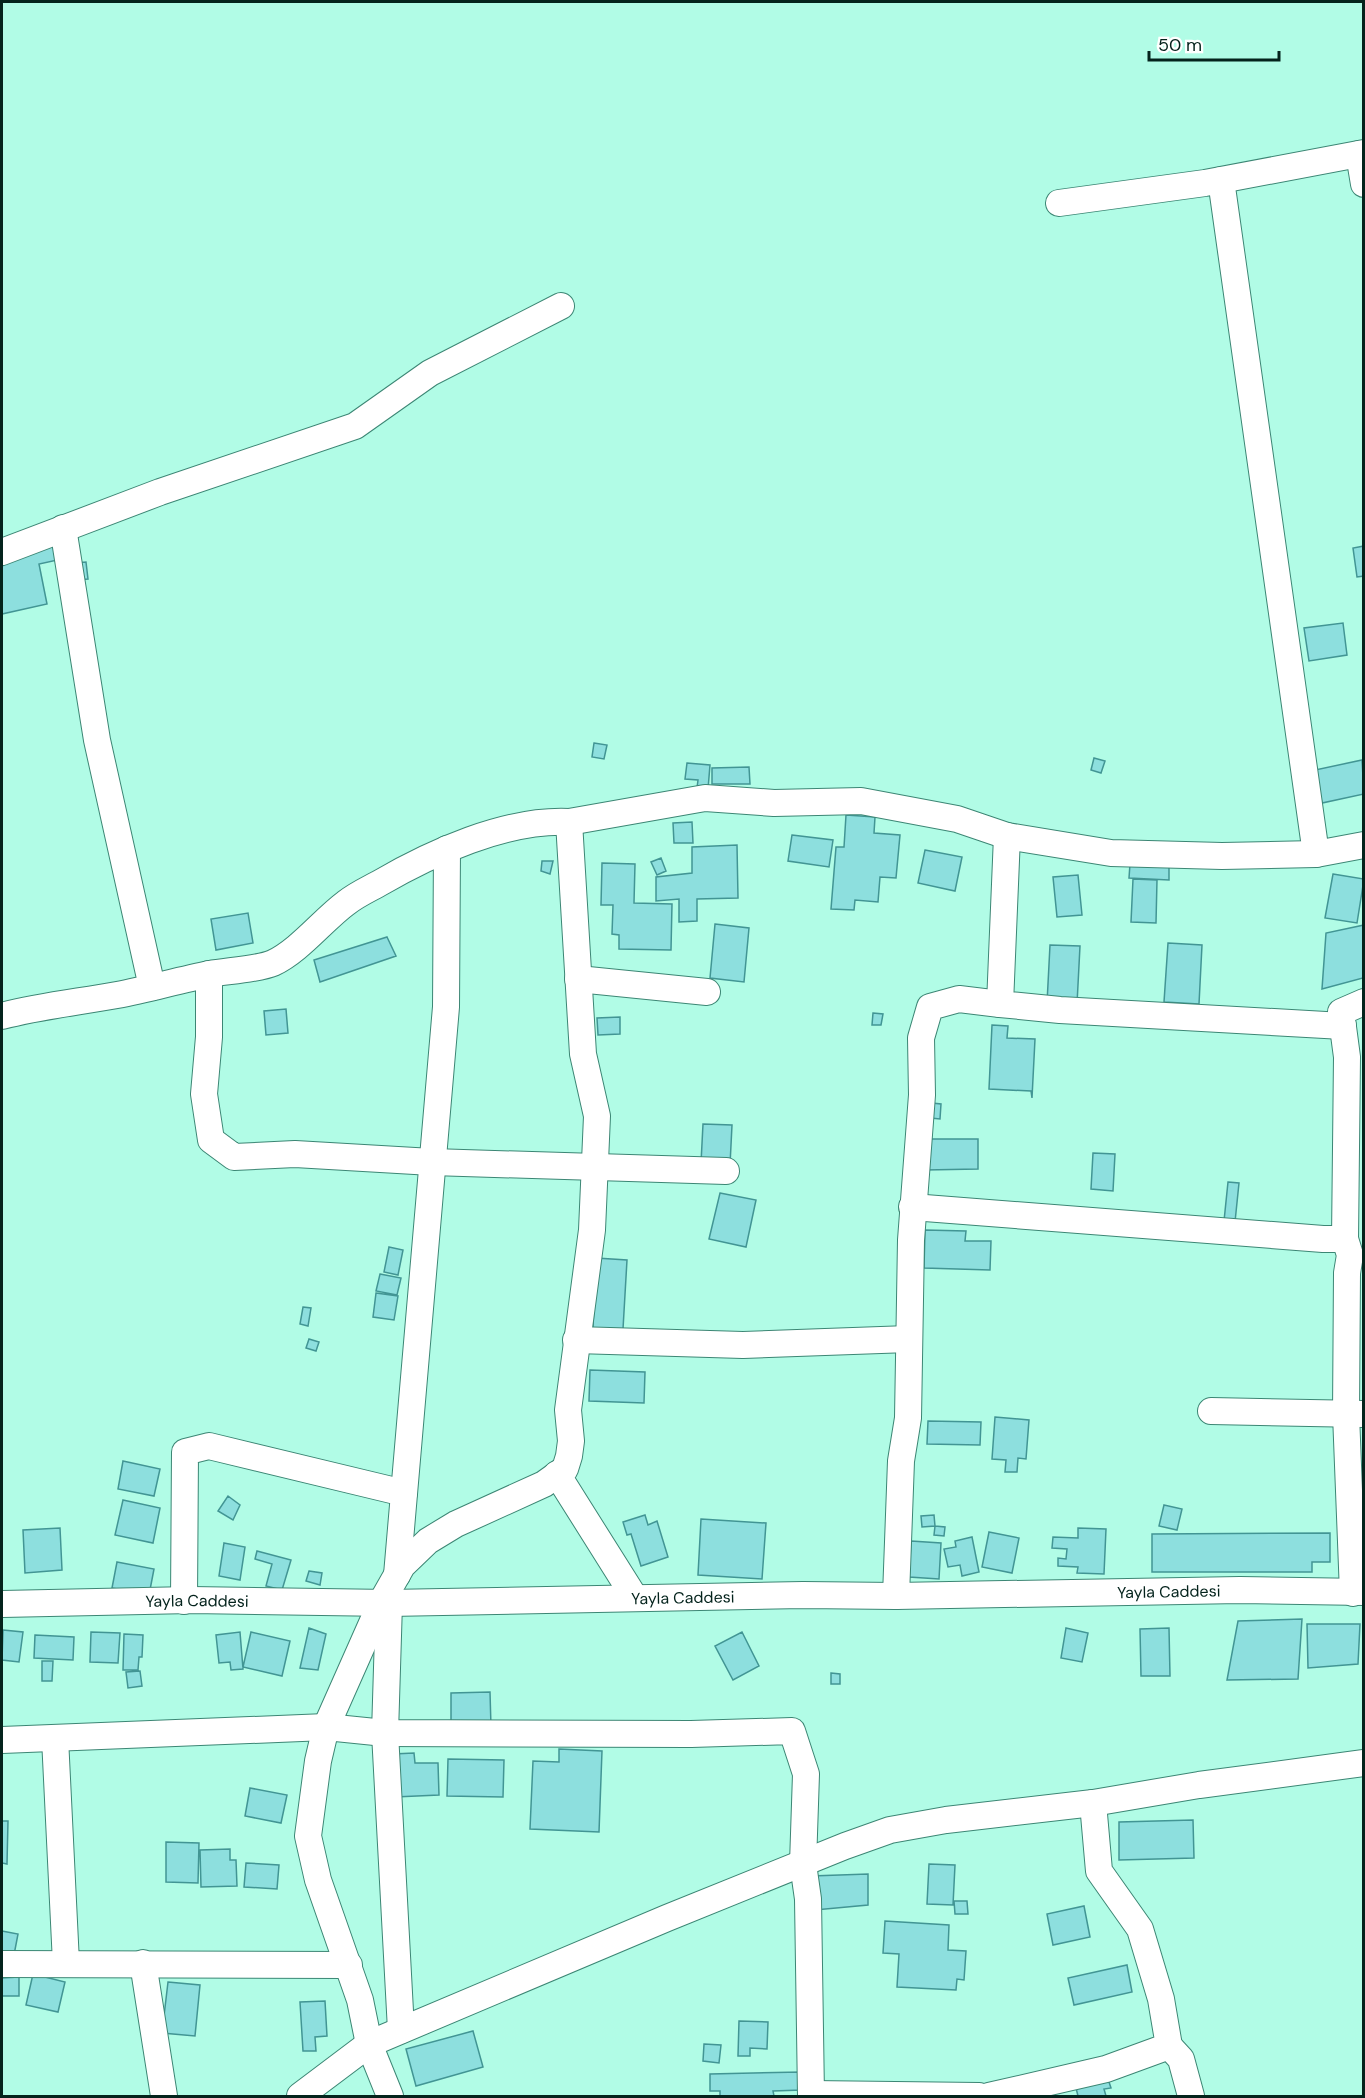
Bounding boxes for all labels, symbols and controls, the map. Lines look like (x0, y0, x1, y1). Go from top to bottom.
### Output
scale bar (1149, 24, 1280, 62)
text: 50 m (1158, 33, 1202, 57)
street label: Yayla Caddesi (1117, 1580, 1221, 1603)
street label: Yayla Caddesi (631, 1586, 735, 1609)
street label: Yayla Caddesi (145, 1590, 249, 1612)

